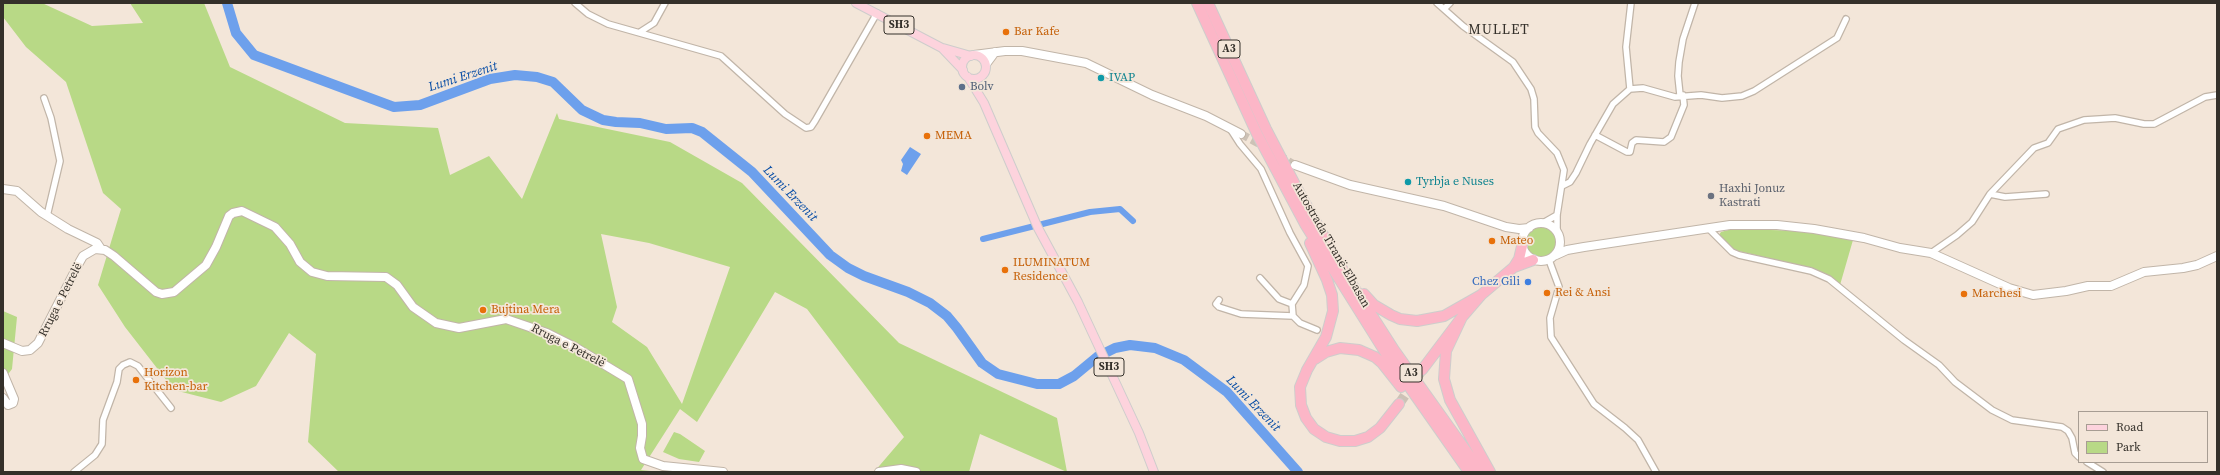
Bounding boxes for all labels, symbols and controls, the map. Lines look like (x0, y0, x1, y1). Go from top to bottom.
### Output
road number: SH3 (884, 16, 914, 34)
district label: MULLET (1468, 22, 1530, 38)
place label: Bar Kafe (1014, 25, 1060, 39)
marker: Bar Kafe (1001, 27, 1011, 37)
road number: A3 (1218, 40, 1240, 58)
water label: Lumi Erzenit (427, 59, 499, 95)
place label: IVAP (1109, 71, 1135, 85)
marker: IVAP (1096, 73, 1106, 83)
place label: Bolv (970, 80, 994, 94)
marker: Bolv (957, 82, 967, 92)
place label: MEMA (935, 129, 972, 143)
marker: MEMA (922, 131, 932, 141)
water label: Lumi Erzenit (760, 163, 820, 225)
place label: Tyrbja e Nuses (1416, 175, 1494, 189)
marker: Tyrbja e Nuses (1403, 177, 1413, 187)
street label: Autostrada Tiranë-Elbasan (1289, 180, 1373, 310)
place label: Haxhi Jonuz Kastrati (1719, 182, 1785, 210)
marker: Haxhi Jonuz Kastrati (1706, 191, 1716, 201)
place label: Mateo (1500, 234, 1533, 248)
marker: Mateo (1487, 236, 1497, 246)
place label: ILUMINATUM Residence (1013, 256, 1090, 284)
street label: Rruga e Petrelë (36, 261, 86, 339)
marker: ILUMINATUM Residence (1000, 265, 1010, 275)
place label: Chez Gili (1472, 275, 1520, 289)
marker: Chez Gili (1523, 277, 1533, 287)
place label: Rei & Ansi (1555, 286, 1611, 300)
place label: Marchesi (1972, 287, 2021, 301)
marker: Rei & Ansi (1542, 288, 1552, 298)
marker: Marchesi (1959, 289, 1969, 299)
place label: Bujtina Mera (491, 303, 560, 317)
marker: Bujtina Mera (478, 305, 488, 315)
street label: Rruga e Petrelë (529, 321, 607, 371)
road number: SH3 (1094, 358, 1124, 376)
road number: A3 (1400, 364, 1422, 382)
place label: Horizon Kitchen-bar (144, 366, 208, 394)
water label: Lumi Erzenit (1223, 373, 1283, 435)
marker: Horizon Kitchen-bar (131, 375, 141, 385)
legend (2078, 411, 2208, 463)
text: Road (2116, 419, 2143, 435)
text: Park (2116, 439, 2141, 455)

